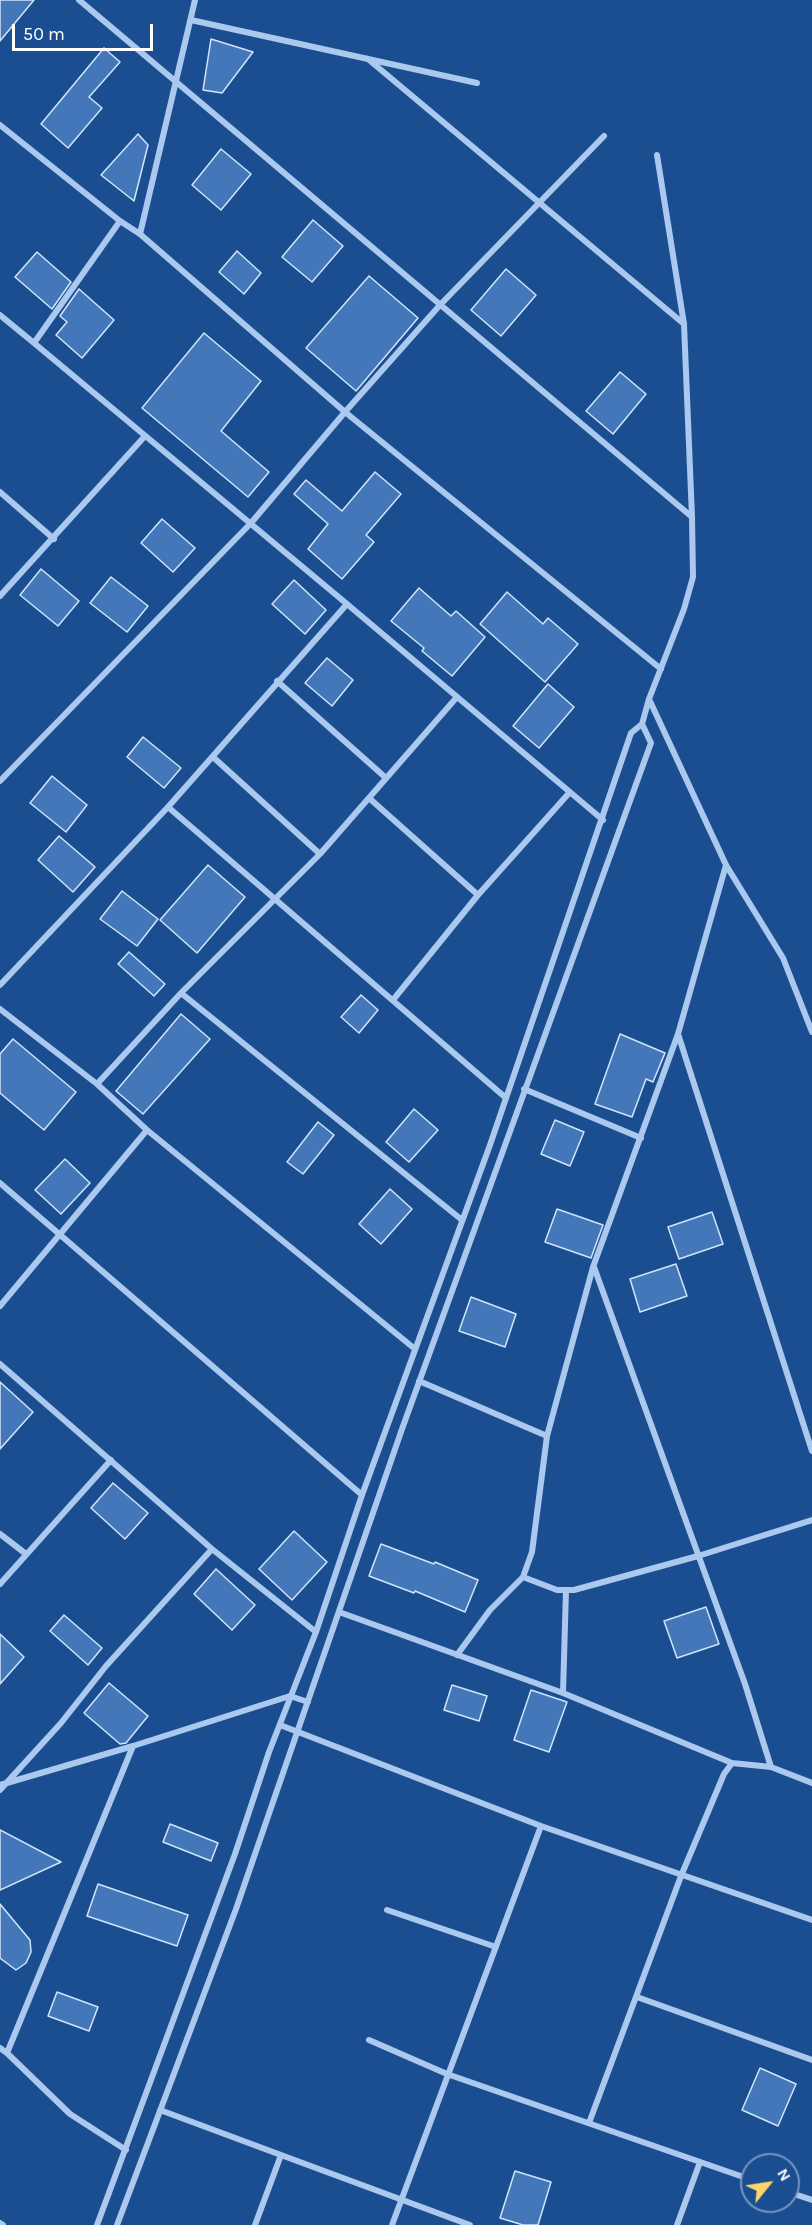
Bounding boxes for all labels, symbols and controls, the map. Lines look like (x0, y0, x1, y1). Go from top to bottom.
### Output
scale bar (15, 12, 156, 50)
text: 50 m (23, 23, 65, 45)
north arrow (740, 2153, 800, 2213)
text: N (773, 2165, 795, 2184)

